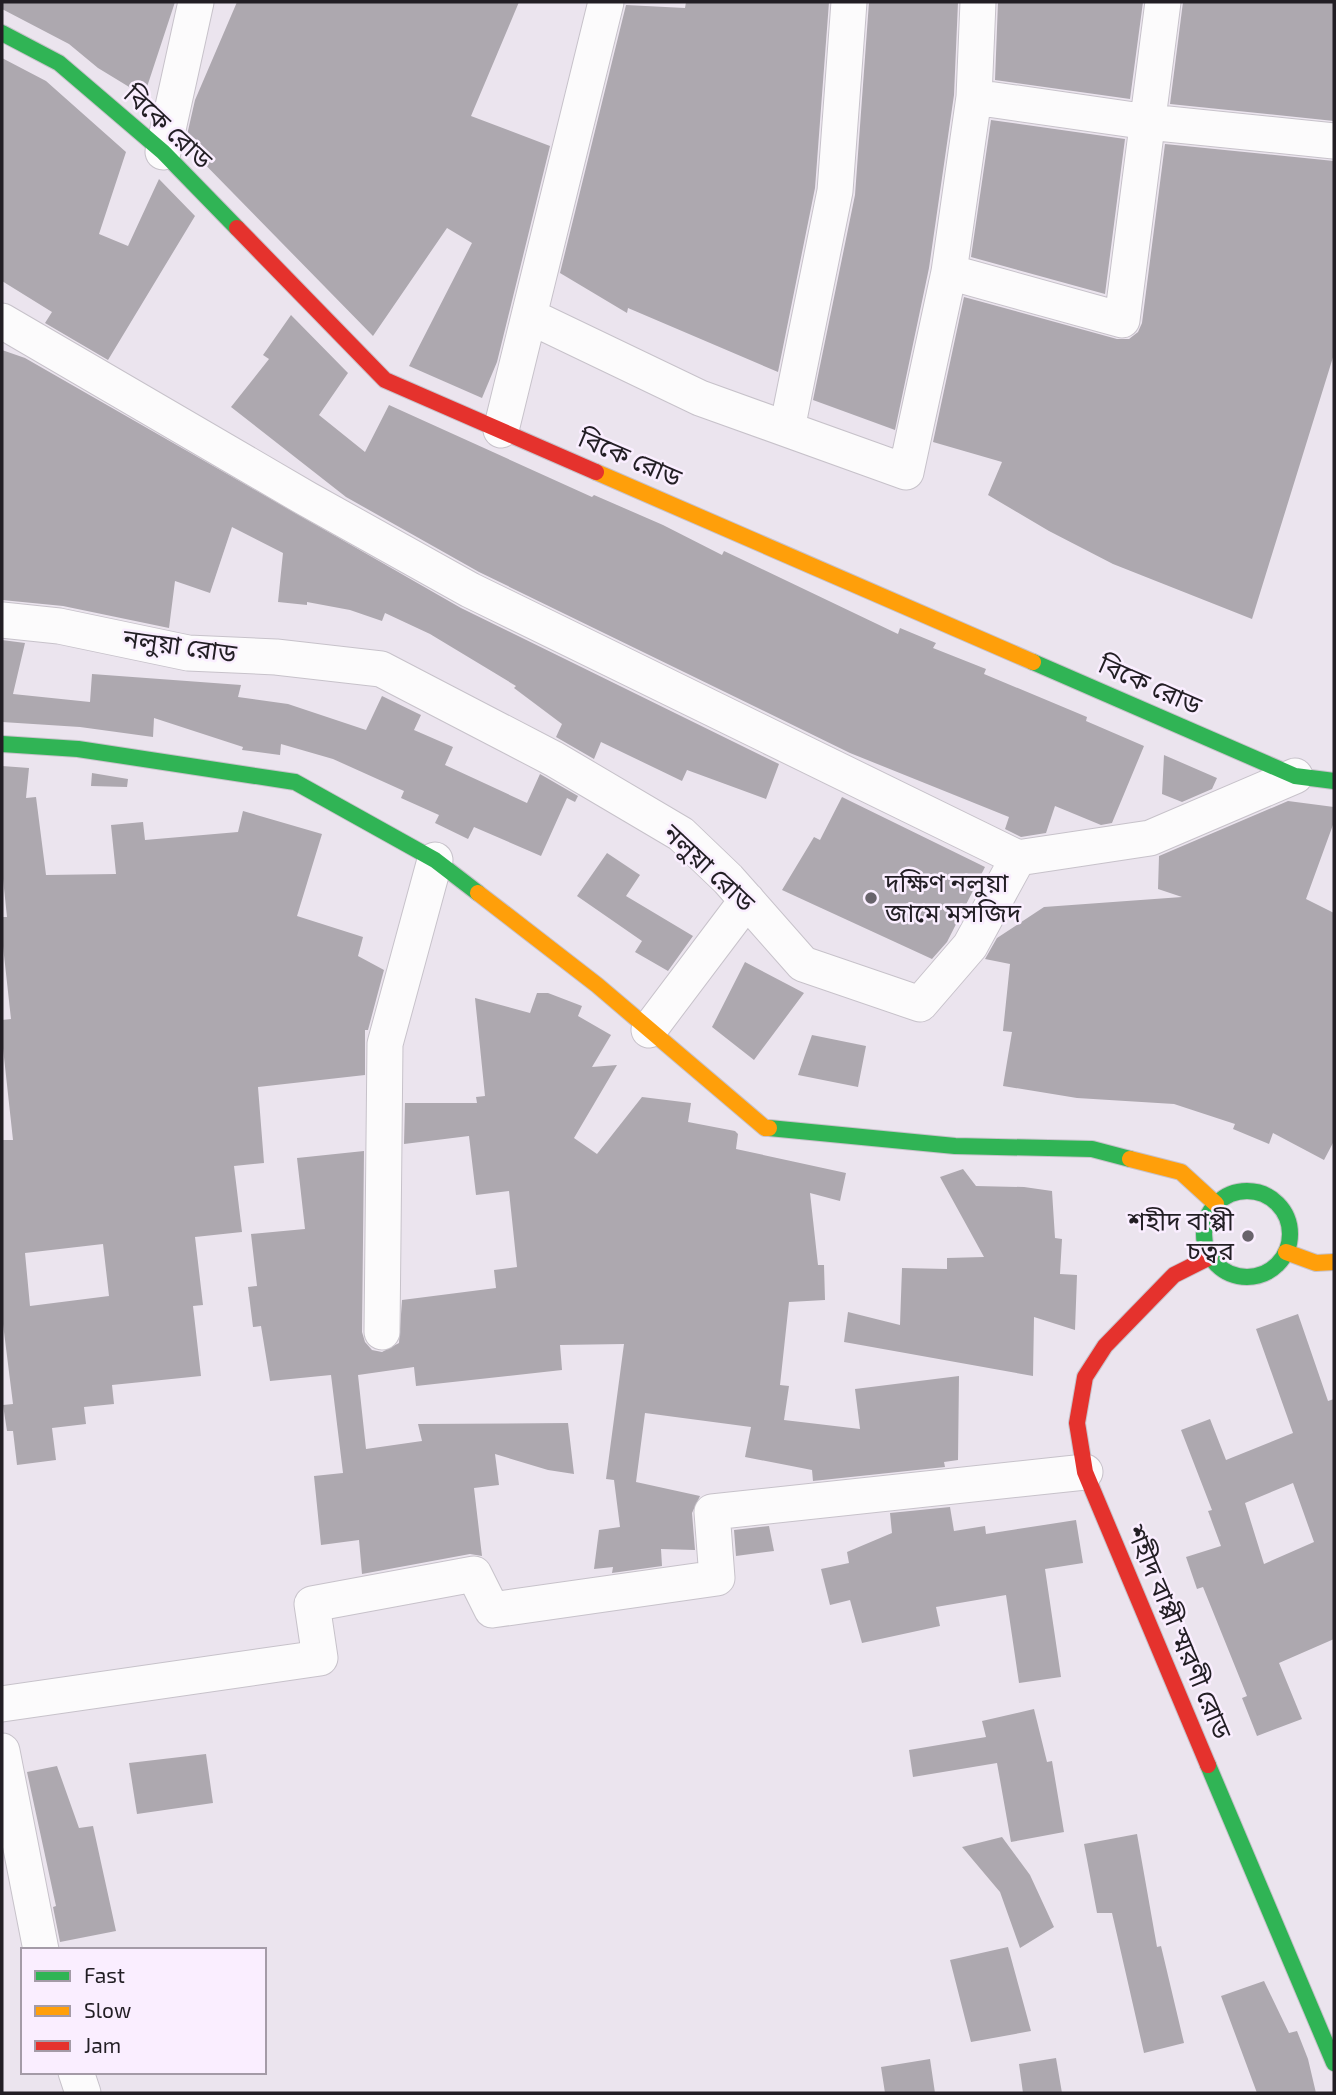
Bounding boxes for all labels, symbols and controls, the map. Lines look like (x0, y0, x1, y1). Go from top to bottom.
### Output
street label: বিকে রোড (118, 77, 220, 175)
street label: বিকে রোড (573, 421, 687, 492)
street label: নলুয়া রোড (120, 621, 239, 669)
street label: বিকে রোড (1094, 647, 1207, 720)
street label: নলুয়া রোড (656, 816, 763, 918)
place label: দক্ষিণ নলুয়া জামে মসজিদ (884, 866, 1022, 927)
marker: দক্ষিণ নলুয়া জামে মসজিদ (863, 890, 879, 906)
place label: শহীদ বাপ্পী চত্বর (1127, 1204, 1235, 1265)
marker: শহীদ বাপ্পী চত্বর (1240, 1228, 1256, 1244)
street label: শহীদ বাপ্পী স্মরণী রোড (1121, 1519, 1240, 1743)
legend (21, 1948, 266, 2074)
text: Fast (84, 1962, 125, 1987)
text: Slow (84, 1997, 131, 2022)
text: Jam (84, 2032, 121, 2057)

